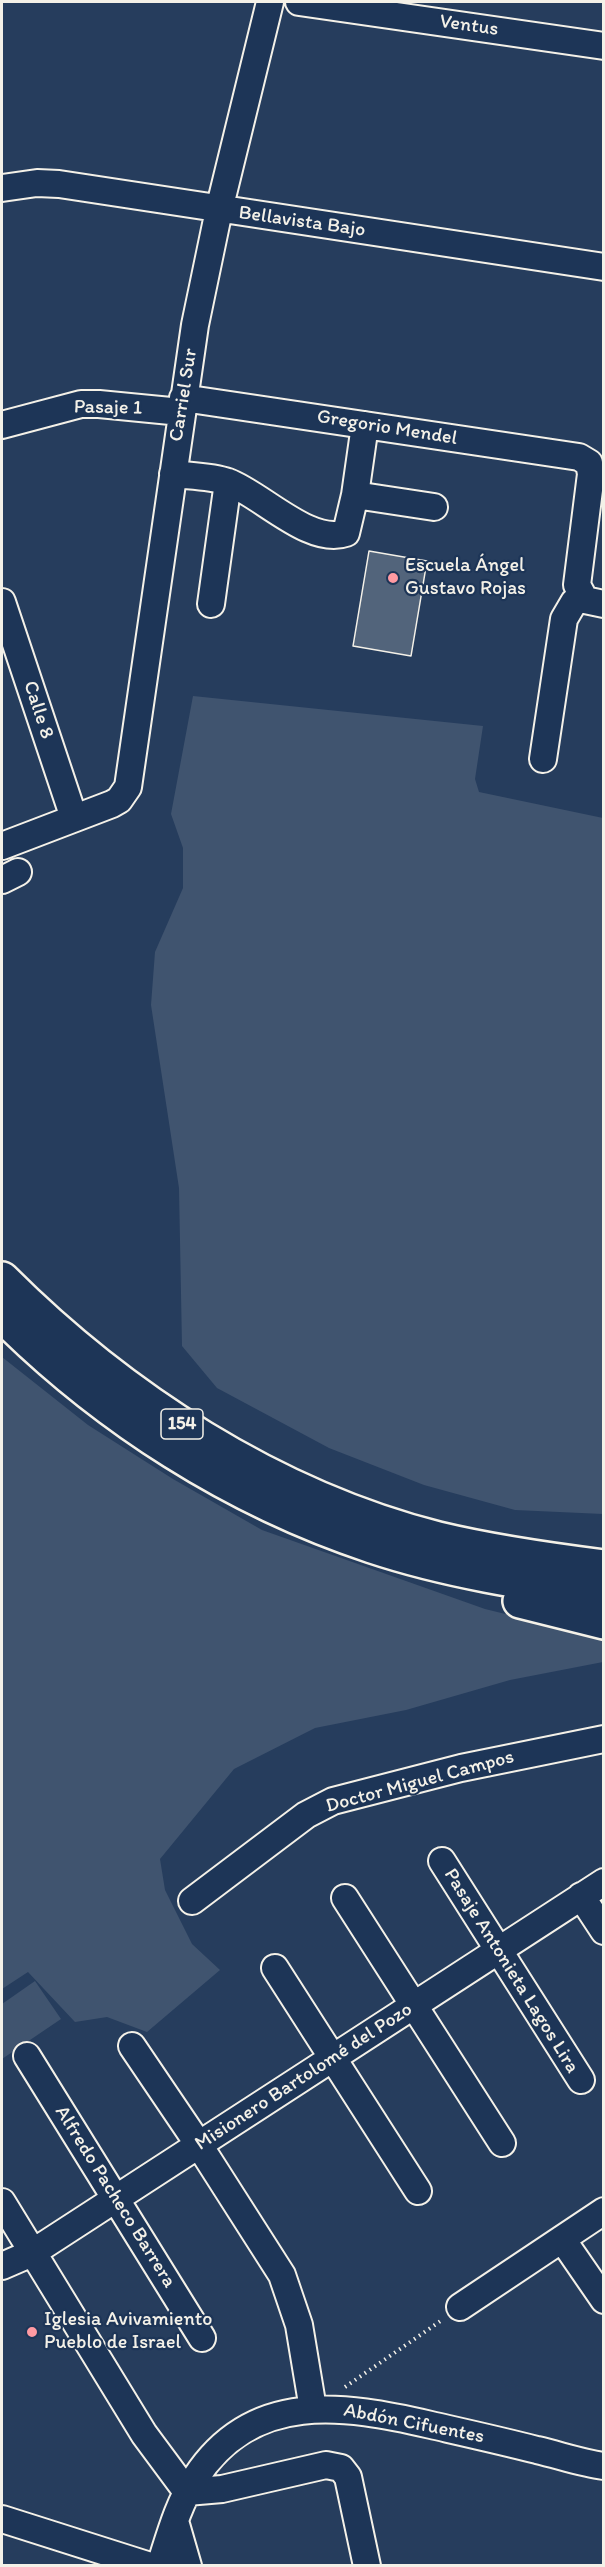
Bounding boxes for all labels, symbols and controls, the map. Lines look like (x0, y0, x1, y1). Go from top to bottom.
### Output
street label: Ventus (438, 10, 500, 42)
street label: Bellavista Bajo (237, 201, 367, 243)
street label: Carriel Sur (165, 347, 203, 443)
street label: Pasaje 1 (74, 395, 142, 421)
street label: Gregorio Mendel (315, 405, 459, 451)
place label: Escuela Ángel Gustavo Rojas (405, 554, 526, 601)
marker: Escuela Ángel Gustavo Rojas (386, 571, 400, 585)
street label: Calle 8 (17, 678, 59, 742)
road number: 154 (161, 1409, 203, 1439)
street label: Doctor Miguel Campos (323, 1745, 517, 1819)
street label: Pasaje Antonieta Lagos Lira (438, 1864, 584, 2078)
street label: Misionero Bartolomé del Pozo (191, 1998, 417, 2156)
street label: Alfredo Pacheco Barrera (49, 2102, 181, 2292)
place label: Iglesia Avivamiento Pueblo de Israel (44, 2308, 212, 2355)
marker: Iglesia Avivamiento Pueblo de Israel (25, 2325, 39, 2339)
street label: Abdón Cifuentes (342, 2399, 486, 2449)

